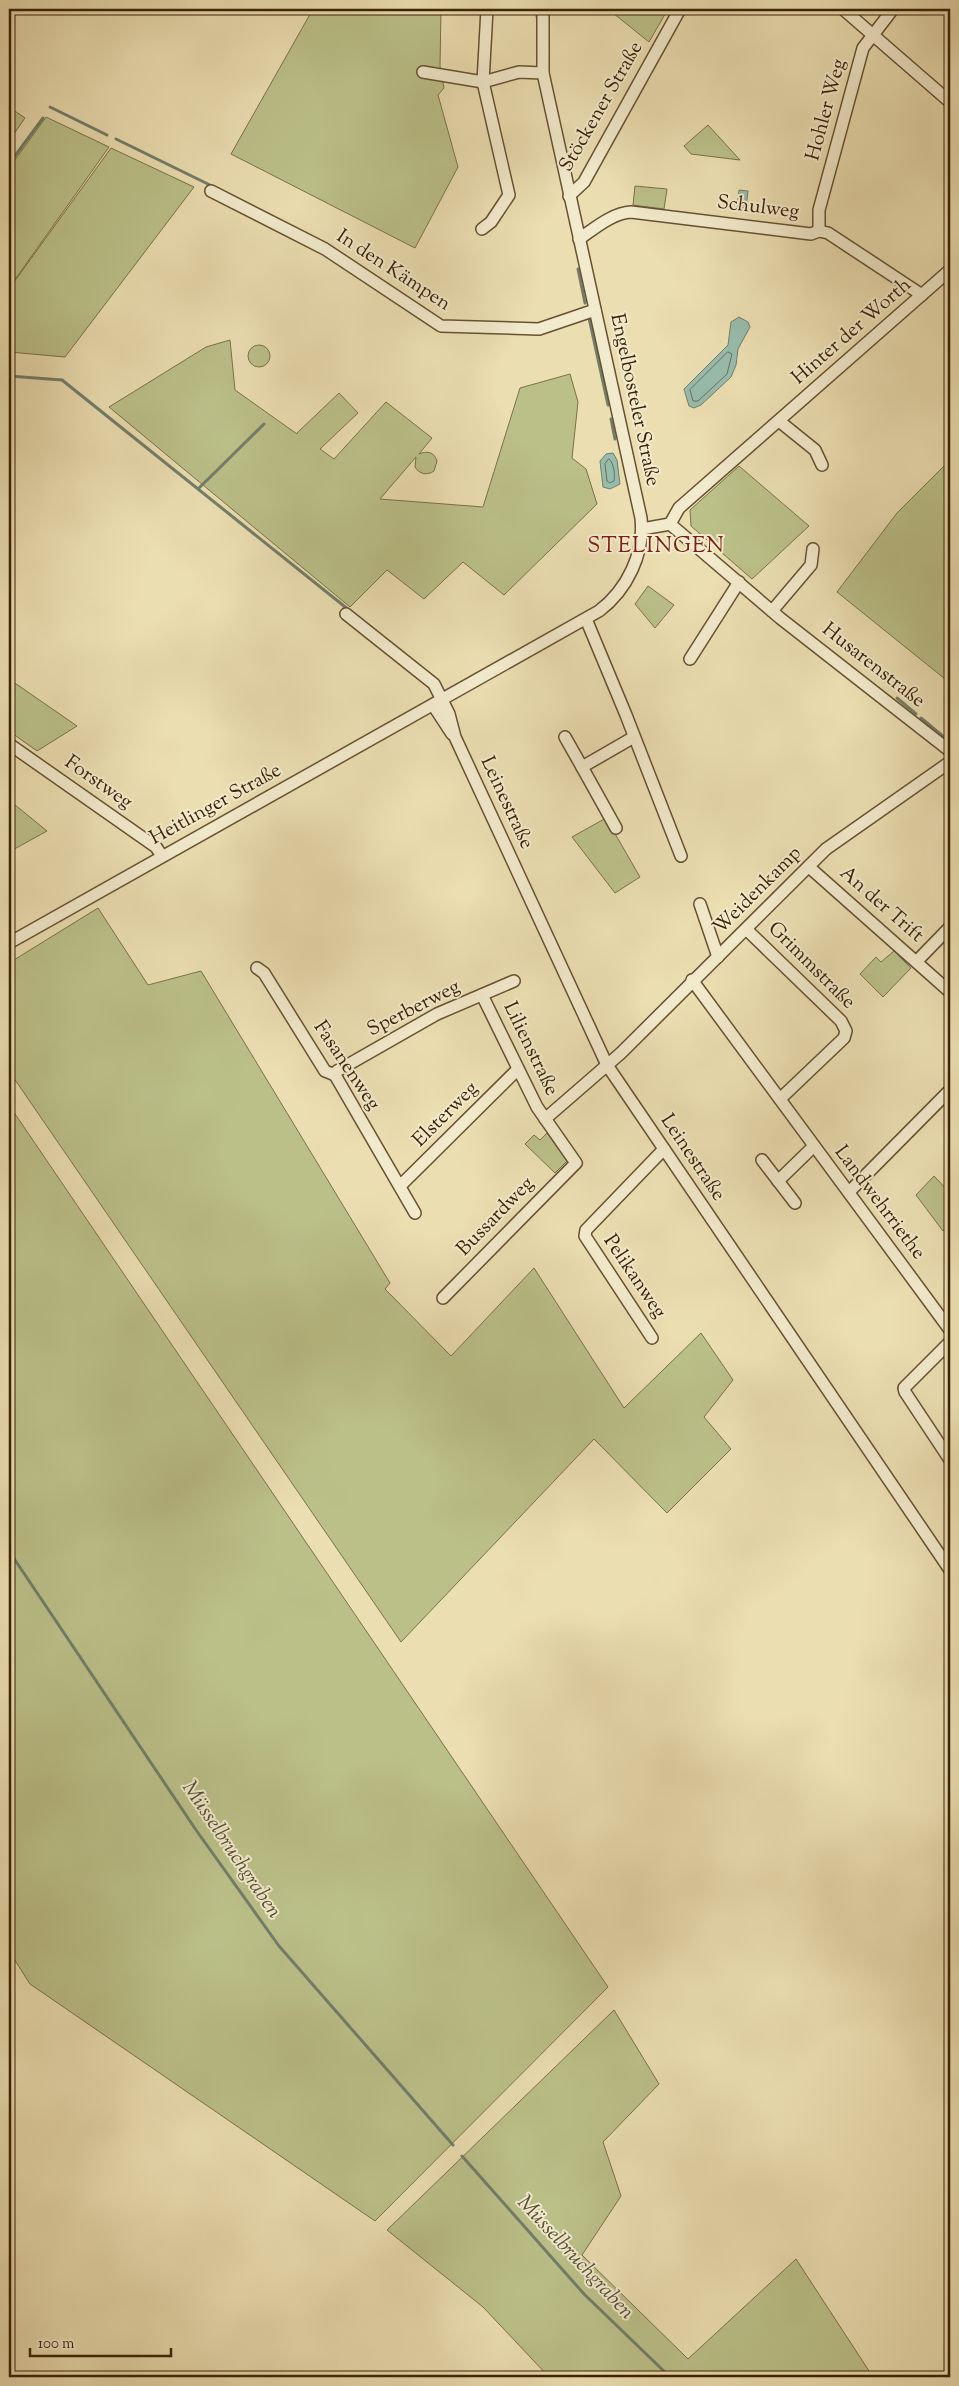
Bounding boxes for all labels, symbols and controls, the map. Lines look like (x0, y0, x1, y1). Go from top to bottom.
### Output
street label: Stöckener Straße (553, 36, 651, 178)
street label: Hohler Weg (800, 56, 855, 164)
street label: Schulweg (715, 189, 801, 227)
street label: In den Kämpen (330, 223, 456, 319)
street label: Hinter der Worth (786, 272, 919, 392)
street label: Engelbosteler Straße (602, 311, 666, 489)
district label: STELINGEN (587, 531, 725, 563)
street label: Husarenstraße (815, 616, 931, 716)
street label: Forstweg (58, 749, 138, 817)
street label: Leinestraße (472, 752, 540, 854)
street label: Heitlinger Straße (145, 757, 287, 853)
street label: Weidenkamp (707, 840, 809, 942)
street label: An der Trift (832, 860, 930, 950)
street label: Grimmstraße (760, 915, 862, 1017)
street label: Sperberweg (362, 973, 466, 1045)
street label: Lilienstraße (495, 997, 565, 1101)
street label: Fasanenweg (305, 1015, 387, 1117)
street label: Elsterweg (407, 1075, 486, 1154)
street label: Leinestraße (652, 1109, 732, 1207)
street label: Landwehrriethe (826, 1140, 932, 1266)
street label: Bussardweg (451, 1170, 542, 1263)
street label: Pelikanweg (595, 1229, 673, 1325)
water label: Müsselbruchgraben (174, 1775, 288, 1925)
water label: Müsselbruchgraben (509, 2189, 641, 2327)
scale bar (30, 2326, 171, 2358)
text: 100 m (38, 2334, 75, 2355)

